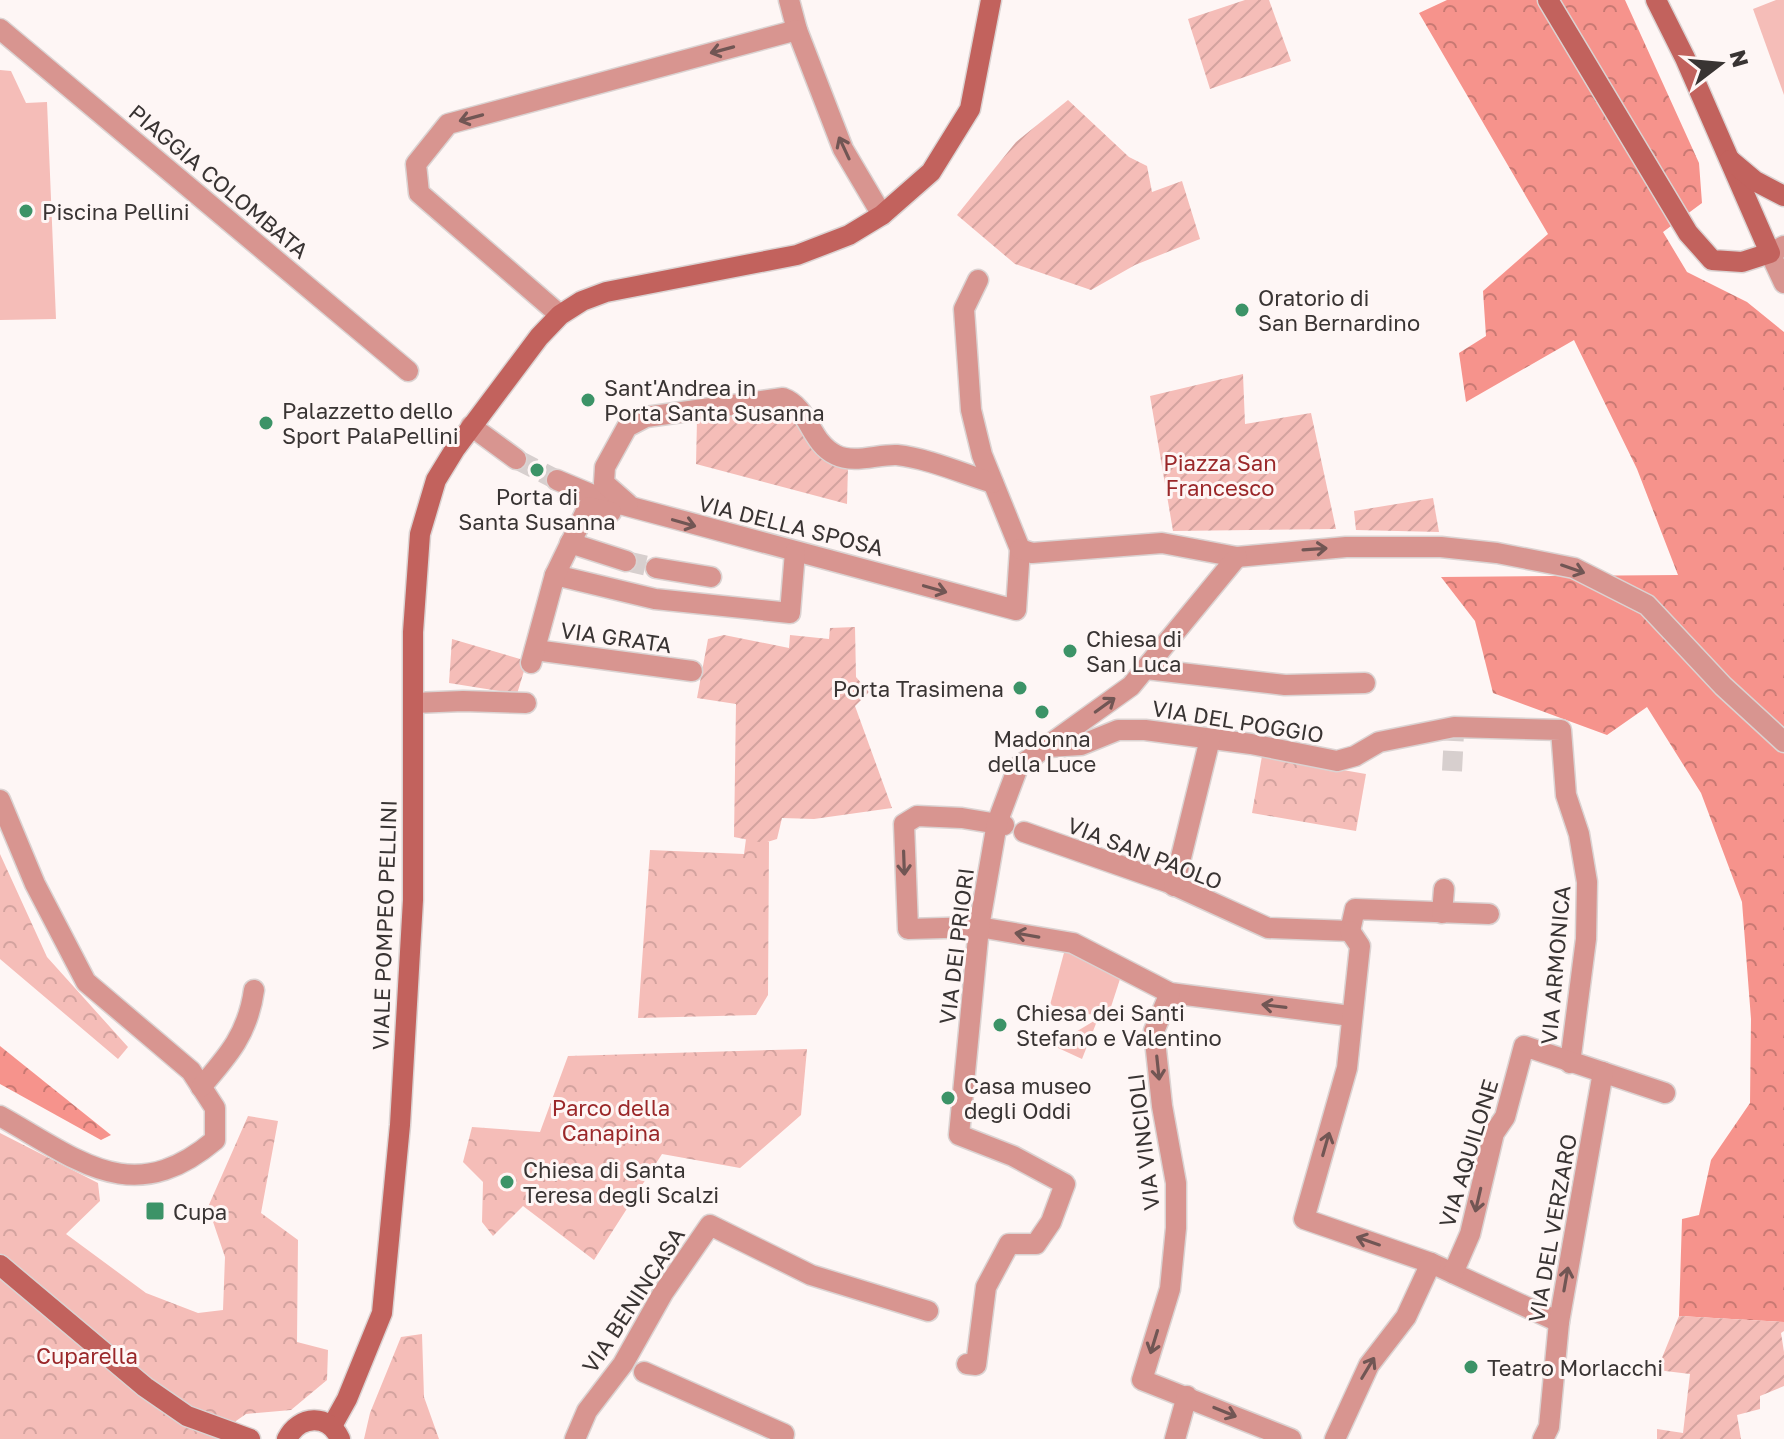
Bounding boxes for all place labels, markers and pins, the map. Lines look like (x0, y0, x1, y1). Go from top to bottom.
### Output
place label: Piscina Pellini (42, 198, 190, 225)
marker: Piscina Pellini (17, 202, 35, 220)
place label: Oratorio di San Bernardino (1258, 284, 1420, 336)
marker: Oratorio di San Bernardino (1233, 301, 1251, 319)
place label: Sant'Andrea in Porta Santa Susanna (604, 374, 825, 426)
marker: Sant'Andrea in Porta Santa Susanna (579, 391, 597, 409)
place label: Palazzetto dello Sport PalaPellini (282, 397, 459, 449)
marker: Palazzetto dello Sport PalaPellini (257, 414, 275, 432)
marker: Porta di Santa Susanna (528, 461, 546, 479)
place label: Porta di Santa Susanna (458, 483, 616, 535)
place label: Chiesa di San Luca (1086, 625, 1182, 677)
marker: Chiesa di San Luca (1061, 642, 1079, 660)
place label: Porta Trasimena (833, 675, 1004, 702)
marker: Porta Trasimena (1011, 679, 1029, 697)
marker: Madonna della Luce (1033, 703, 1051, 721)
place label: Madonna della Luce (988, 725, 1096, 777)
place label: Chiesa dei Santi Stefano e Valentino (1016, 999, 1222, 1051)
marker: Chiesa dei Santi Stefano e Valentino (991, 1016, 1009, 1034)
place label: Casa museo degli Oddi (964, 1072, 1091, 1124)
marker: Casa museo degli Oddi (939, 1089, 957, 1107)
place label: Chiesa di Santa Teresa degli Scalzi (523, 1156, 719, 1208)
marker: Chiesa di Santa Teresa degli Scalzi (498, 1173, 516, 1191)
place label: Cupa (173, 1198, 227, 1225)
marker: Cupa (144, 1200, 166, 1222)
place label: Teatro Morlacchi (1487, 1354, 1663, 1381)
marker: Teatro Morlacchi (1462, 1358, 1480, 1376)

